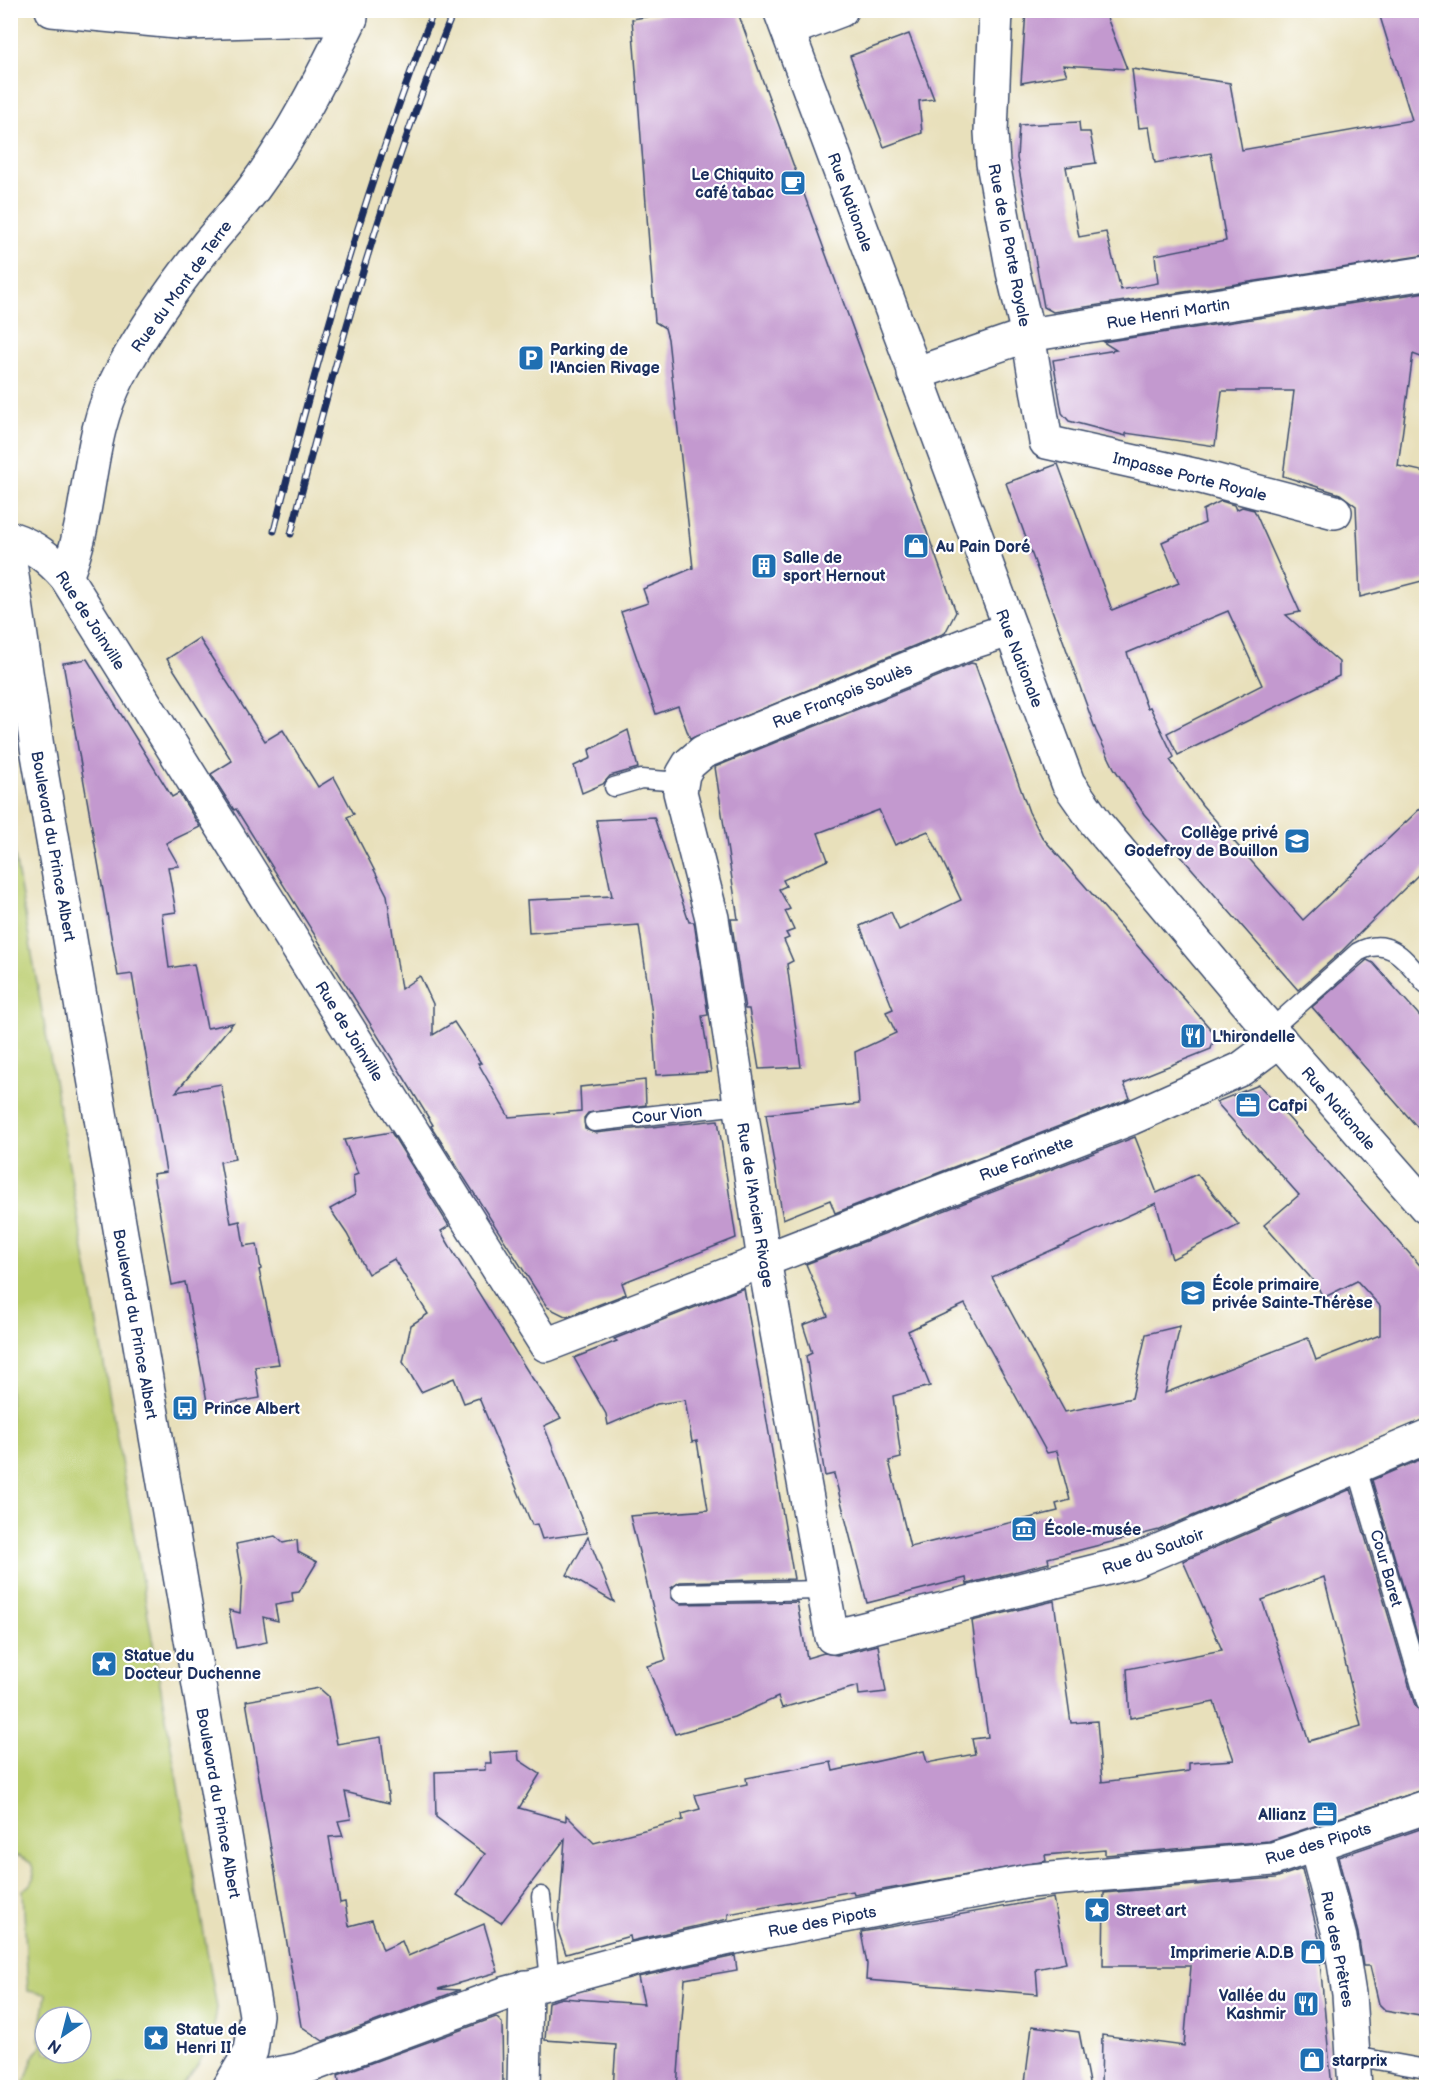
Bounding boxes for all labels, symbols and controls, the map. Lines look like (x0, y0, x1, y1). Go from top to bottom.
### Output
street label: Rue Nationale (823, 150, 876, 255)
street label: Rue de la Porte Royale (983, 162, 1034, 329)
place label: Le Chiquito café tabac (691, 166, 774, 203)
cafe icon: Le Chiquito café tabac (778, 168, 808, 198)
street label: Rue du Mont de Terre (128, 217, 237, 356)
street label: Rue Henri Martin (1105, 295, 1231, 334)
place label: Parking de l'Ancien Rivage (550, 341, 660, 378)
parking icon: Parking de l'Ancien Rivage (516, 343, 546, 373)
street label: Impasse Porte Royale (1111, 449, 1269, 506)
shop icon: Au Pain Doré (901, 531, 931, 561)
place label: Au Pain Doré (935, 538, 1031, 557)
place label: Salle de sport Hernout (783, 549, 886, 586)
building icon: Salle de sport Hernout (749, 551, 779, 581)
street label: Rue de Joinville (51, 568, 129, 674)
street label: Rue Nationale (991, 607, 1046, 711)
street label: Rue François Soulès (770, 660, 915, 733)
street label: Boulevard du Prince Albert (26, 749, 79, 943)
place label: Collège privé Godefroy de Bouillon (1124, 824, 1278, 861)
school or university icon: Collège privé Godefroy de Bouillon (1282, 826, 1312, 856)
street label: Rue de Joinville (310, 978, 387, 1086)
restaurant icon: L'hirondelle (1178, 1021, 1208, 1051)
place label: L'hirondelle (1212, 1028, 1295, 1047)
street label: Rue Nationale (1297, 1064, 1379, 1155)
office icon: Cafpi (1233, 1090, 1263, 1120)
place label: Cafpi (1268, 1097, 1308, 1116)
street label: Cour Vion (631, 1102, 703, 1129)
street label: Rue de l'Ancien Rivage (732, 1121, 777, 1290)
street label: Rue Farinette (977, 1133, 1077, 1186)
street label: Boulevard du Prince Albert (108, 1227, 161, 1421)
place label: École primaire privée Sainte-Thérèse (1212, 1273, 1373, 1313)
school or university icon: École primaire privée Sainte-Thérèse (1178, 1278, 1208, 1308)
bus stop icon: Prince Albert (170, 1393, 200, 1423)
place label: Prince Albert (204, 1400, 301, 1419)
museum icon: École-musée (1009, 1514, 1039, 1544)
place label: École-musée (1044, 1518, 1141, 1540)
street label: Rue du Sautoir (1100, 1525, 1207, 1580)
street label: Cour Baret (1366, 1528, 1406, 1609)
place label: Statue du Docteur Duchenne (124, 1647, 261, 1684)
place icon: Statue du Docteur Duchenne (89, 1649, 119, 1679)
street label: Boulevard du Prince Albert (191, 1706, 244, 1900)
office icon: Allianz (1310, 1799, 1340, 1829)
place label: Allianz (1257, 1806, 1306, 1825)
street label: Rue des Pipots (1263, 1819, 1374, 1870)
street label: Rue des Prêtres (1316, 1890, 1357, 2009)
place icon: Street art (1082, 1895, 1112, 1925)
place label: Street art (1116, 1902, 1187, 1921)
street label: Rue des Pipots (767, 1903, 878, 1942)
shop icon: Imprimerie A.D.B (1298, 1937, 1328, 1967)
place label: Imprimerie A.D.B (1170, 1944, 1294, 1963)
place label: Vallée du Kashmir (1219, 1987, 1287, 2024)
restaurant icon: Vallée du Kashmir (1291, 1989, 1321, 2019)
north arrow (33, 2005, 93, 2065)
place label: Statue de Henri II (176, 2021, 246, 2058)
place icon: Statue de Henri II (141, 2023, 171, 2053)
text: N (45, 2035, 66, 2057)
shop icon: starprix (1297, 2045, 1327, 2075)
place label: starprix (1332, 2052, 1387, 2071)

